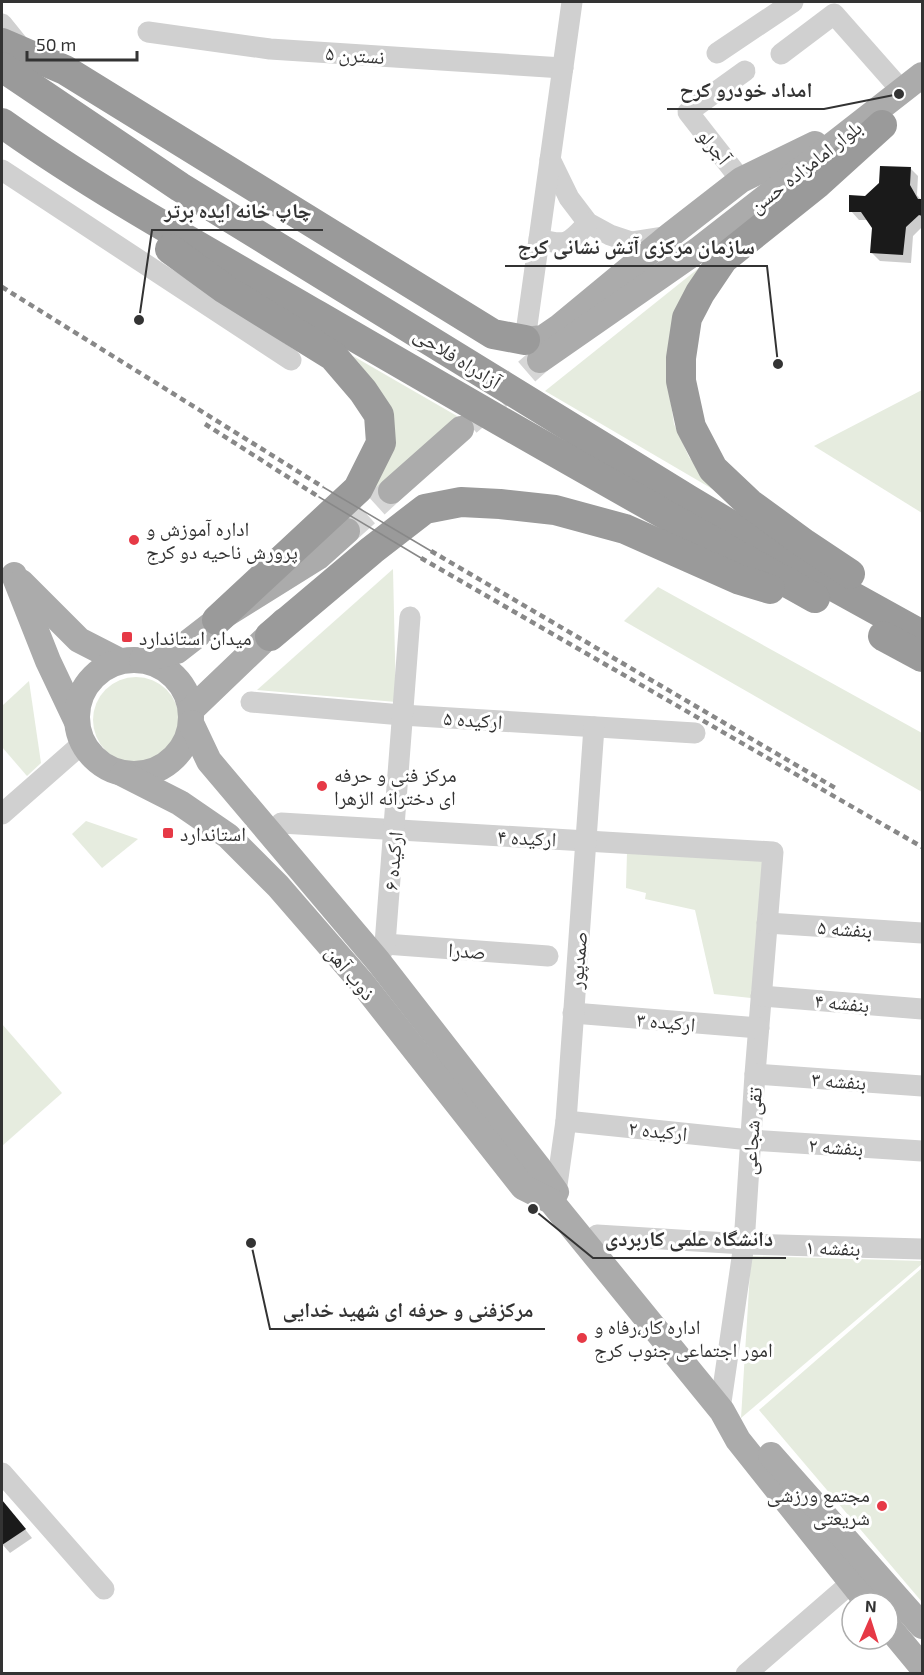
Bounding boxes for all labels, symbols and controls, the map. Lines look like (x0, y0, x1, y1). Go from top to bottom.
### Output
scale bar (27, 24, 136, 62)
text: 50 m (36, 33, 76, 55)
street label: نسترن ۵ (325, 40, 385, 69)
callout: امداد خودرو کرح (667, 70, 824, 109)
text: امداد خودرو کرح (680, 76, 812, 103)
street label: بلوار امامزاده حسن (744, 115, 867, 218)
street label: آجرلو (693, 123, 737, 170)
callout: چاپ خانه ایده برتر (152, 191, 323, 230)
text: چاپ خانه ایده برتر (163, 197, 312, 223)
callout: سازمان مرکزی آتش نشانی کرج (505, 227, 767, 266)
text: سازمان مرکزی آتش نشانی کرج (517, 233, 755, 260)
street label: آزادراه فلاحی (410, 321, 507, 394)
place label: اداره آموزش و پرورش ناحیه دو کرج (146, 516, 298, 565)
marker: اداره آموزش و پرورش ناحیه دو کرج (127, 533, 141, 547)
place label: میدان استاندارد (139, 625, 252, 650)
marker: میدان استاندارد (120, 630, 134, 644)
street label: ارکیده ۵ (443, 705, 503, 733)
place label: مرکز فنی و حرفه ای دخترانه الزهرا (334, 762, 457, 810)
marker: مرکز فنی و حرفه ای دخترانه الزهرا (315, 779, 329, 793)
place label: استاندارد (180, 821, 246, 845)
street label: ارکیده ۴ (497, 823, 557, 851)
marker: استاندارد (161, 826, 175, 840)
street label: ارکیده ۶ (377, 831, 407, 892)
street label: بنفشه ۵ (817, 914, 873, 943)
street label: صمدپور (562, 930, 593, 991)
street label: صدرا (447, 937, 487, 963)
street label: ذوب آهن (320, 940, 381, 1005)
street label: بنفشه ۴ (814, 988, 870, 1017)
street label: ارکیده ۳ (635, 1006, 696, 1036)
street label: بنفشه ۳ (811, 1066, 867, 1095)
street label: تقی شجاعی (736, 1086, 767, 1176)
street label: ارکیده ۲ (627, 1115, 689, 1145)
street label: بنفشه ۲ (808, 1132, 864, 1161)
callout: دانشگاه علمی کاربردی (593, 1219, 786, 1258)
text: دانشگاه علمی کاربردی (605, 1225, 773, 1252)
street label: بنفشه ۱ (805, 1234, 861, 1261)
callout: مرکزفنی و حرفه ای شهید خدایی (270, 1290, 545, 1329)
text: مرکزفنی و حرفه ای شهید خدایی (283, 1296, 533, 1323)
place label: اداره کار،رفاه و امور اجتماعی جنوب کرج (594, 1314, 773, 1363)
marker: اداره کار،رفاه و امور اجتماعی جنوب کرج (575, 1331, 589, 1345)
place label: مجتمع ورزشی شریعتی (766, 1482, 870, 1530)
marker: مجتمع ورزشی شریعتی (875, 1499, 889, 1513)
north arrow (840, 1591, 900, 1651)
text: N (865, 1596, 877, 1615)

